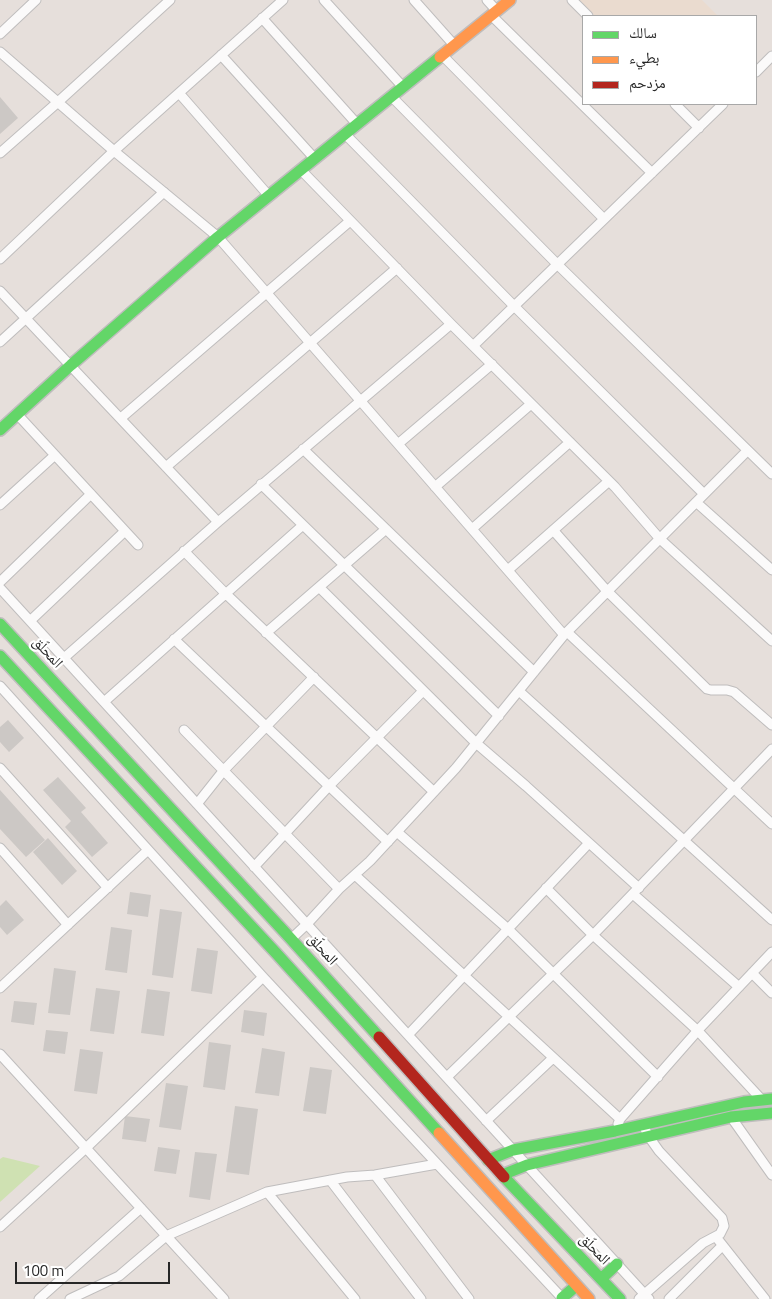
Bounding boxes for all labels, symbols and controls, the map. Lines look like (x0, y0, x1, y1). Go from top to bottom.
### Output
legend (582, 15, 757, 105)
text: سالك (629, 21, 657, 44)
text: بطيء (629, 46, 659, 69)
text: مزدحم (629, 71, 666, 94)
street label: المحلّق (28, 634, 66, 672)
street label: المحلّق (303, 931, 341, 969)
street label: المحلّق (575, 1231, 613, 1269)
scale bar (18, 1252, 172, 1284)
text: 100 m (23, 1259, 64, 1282)

